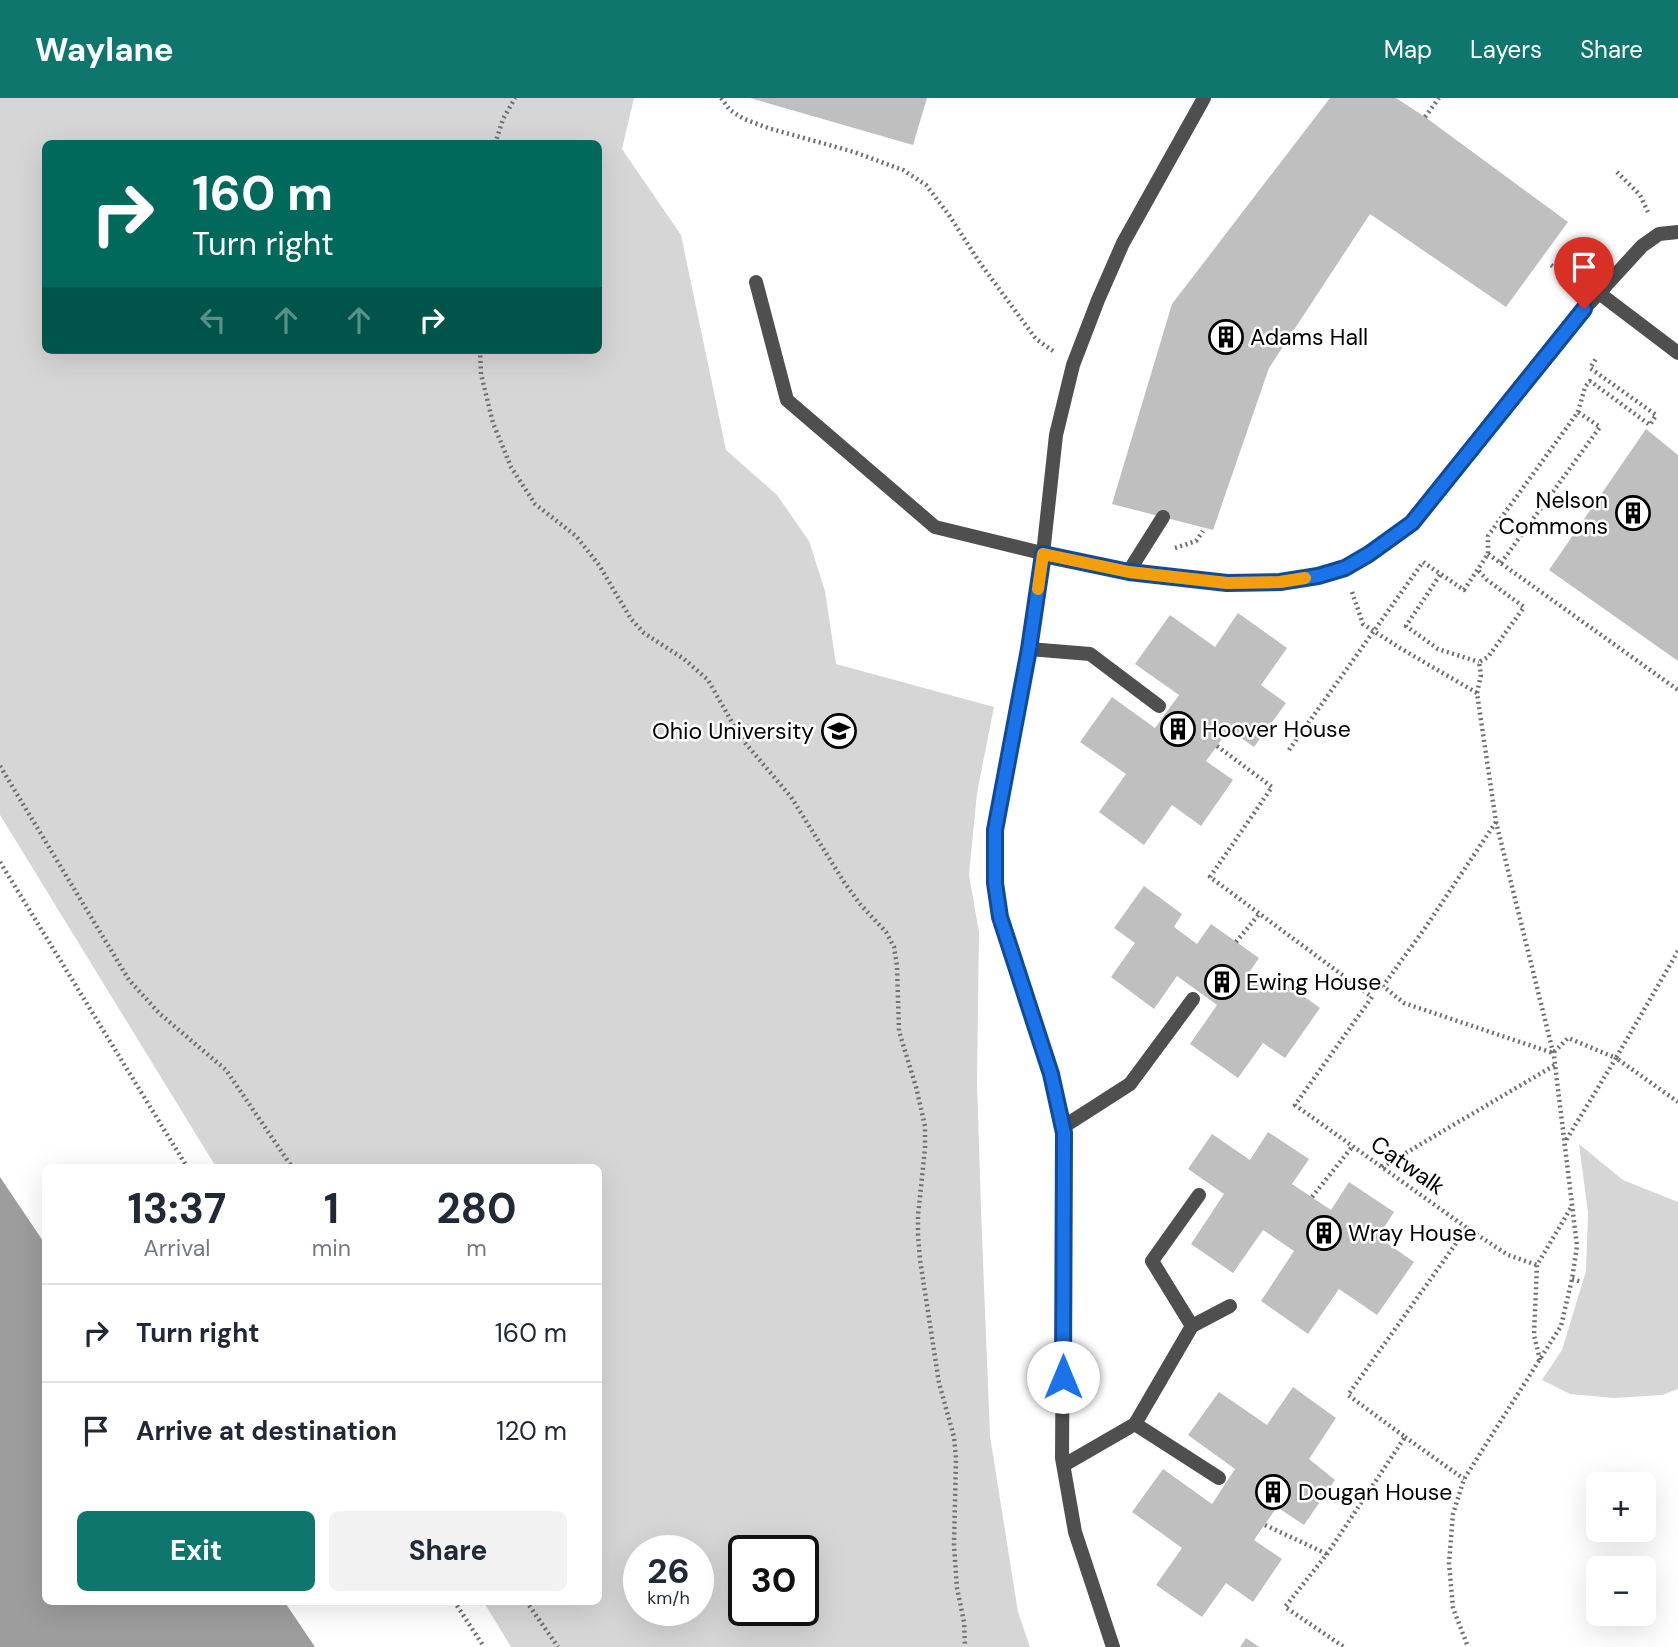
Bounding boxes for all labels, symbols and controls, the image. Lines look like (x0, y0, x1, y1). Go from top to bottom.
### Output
text: Waylane (35, 28, 174, 71)
text: Map (1384, 34, 1432, 65)
text: Layers (1470, 34, 1542, 65)
text: Share (1580, 34, 1643, 65)
text: 160 m (192, 161, 333, 225)
icon: right (77, 168, 168, 259)
text: Turn right (192, 223, 334, 265)
pin (1554, 237, 1614, 309)
icon: arrive (1565, 248, 1603, 286)
icon: left (194, 301, 232, 339)
icon: ahead (267, 301, 305, 339)
icon: ahead (340, 301, 378, 339)
icon: right (413, 301, 451, 339)
building icon: Adams Hall (1207, 318, 1245, 356)
place label: Adams Hall (1250, 322, 1368, 352)
place label: Nelson Commons (1498, 485, 1608, 541)
building icon: Nelson Commons (1614, 494, 1652, 532)
building icon: Hoover House (1159, 710, 1197, 748)
school or university icon: Ohio University (820, 712, 858, 750)
place label: Hoover House (1202, 714, 1351, 744)
place label: Ohio University (652, 716, 814, 746)
building icon: Ewing House (1203, 963, 1241, 1001)
place label: Ewing House (1246, 967, 1381, 997)
street label: Catwalk (1365, 1129, 1451, 1202)
text: 13:37 (127, 1181, 226, 1236)
text: 1 (324, 1181, 339, 1236)
text: 280 (436, 1181, 517, 1236)
building icon: Wray House (1305, 1214, 1343, 1252)
place label: Wray House (1348, 1218, 1477, 1248)
text: Arrival (143, 1233, 210, 1263)
text: min (312, 1233, 351, 1263)
text: m (466, 1233, 487, 1263)
icon: right (77, 1314, 115, 1352)
text: Turn right (136, 1316, 260, 1350)
text: 160 m (495, 1316, 567, 1350)
position arrow (1026, 1340, 1100, 1414)
icon: arrive (77, 1412, 115, 1450)
text: Arrive at destination (136, 1414, 397, 1448)
text: 120 m (496, 1414, 567, 1448)
map controls (1586, 1472, 1656, 1626)
button: + (1586, 1472, 1656, 1542)
building icon: Dougan House (1254, 1473, 1292, 1511)
place label: Dougan House (1298, 1477, 1452, 1507)
button: Exit (77, 1511, 315, 1591)
button: Share (329, 1511, 567, 1591)
speed limit sign: 30 (728, 1535, 819, 1626)
text: 26 (647, 1548, 690, 1594)
button: − (1586, 1556, 1656, 1626)
text: km/h (647, 1586, 690, 1610)

